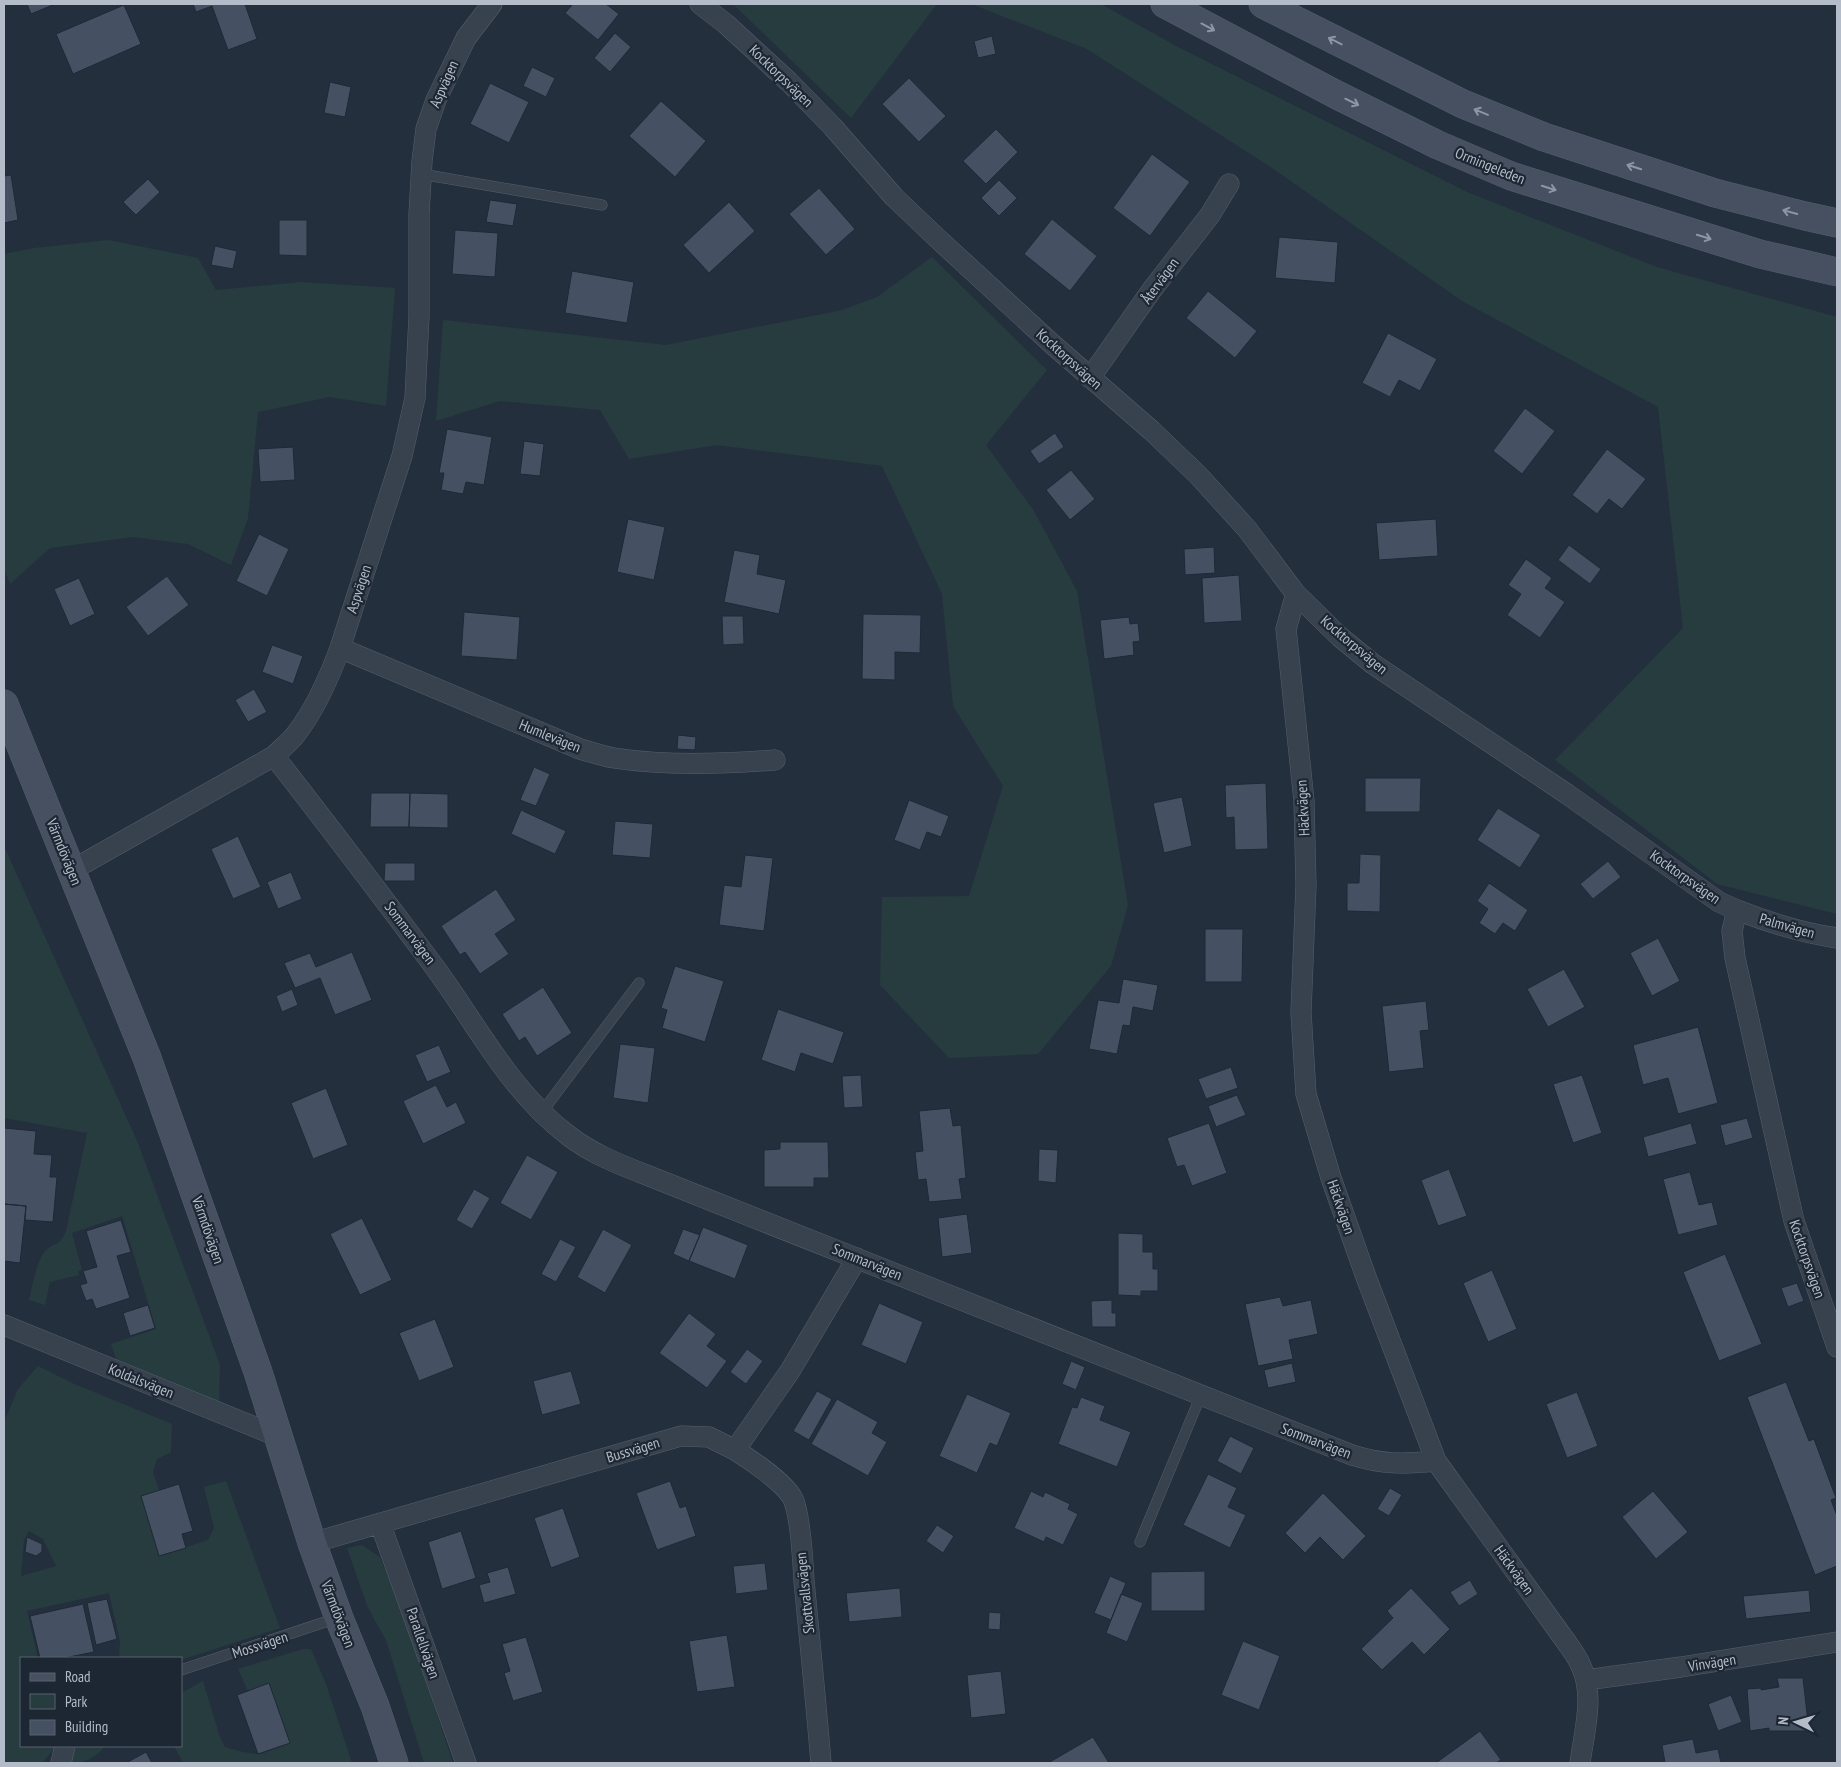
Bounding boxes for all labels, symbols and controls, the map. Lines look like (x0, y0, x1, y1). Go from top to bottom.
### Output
one-way arrow (1201, 22, 1216, 32)
one-way arrow (1328, 35, 1343, 45)
street label: Kocktorpsvägen (745, 40, 817, 111)
street label: Aspvägen (425, 57, 462, 110)
one-way arrow (1344, 98, 1359, 108)
one-way arrow (1474, 106, 1489, 116)
street label: Ormingeleden (1453, 143, 1528, 188)
one-way arrow (1626, 161, 1642, 171)
one-way arrow (1541, 184, 1557, 194)
one-way arrow (1782, 207, 1798, 216)
one-way arrow (1696, 232, 1712, 242)
street label: Återvägen (1137, 254, 1183, 307)
street label: Kocktorpsvägen (1033, 324, 1106, 393)
street label: Aspvägen (342, 562, 375, 615)
street label: Kocktorpsvägen (1317, 611, 1392, 678)
street label: Humlevägen (517, 715, 584, 756)
street label: Häckvägen (1292, 779, 1313, 837)
street label: Värmdövägen (42, 815, 86, 888)
street label: Kocktorpsvägen (1646, 845, 1724, 908)
street label: Sommarvägen (381, 898, 440, 968)
street label: Palmvägen (1757, 909, 1817, 942)
street label: Häckvägen (1323, 1177, 1360, 1237)
street label: Värmdövägen (188, 1193, 229, 1266)
street label: Kocktorpsvägen (1785, 1217, 1830, 1301)
street label: Sommarvägen (829, 1239, 905, 1284)
street label: Koldalsvägen (106, 1359, 177, 1402)
street label: Sommarvägen (1278, 1418, 1354, 1463)
street label: Bussvägen (604, 1432, 662, 1467)
street label: Häckvägen (1490, 1541, 1539, 1598)
street label: Skottvallsvägen (791, 1551, 818, 1635)
street label: Värmdövägen (317, 1577, 360, 1650)
street label: Parallellvägen (402, 1605, 444, 1681)
street label: Mossvägen (230, 1627, 290, 1662)
street label: Vinvägen (1686, 1649, 1737, 1676)
legend (20, 1657, 182, 1747)
text: Road (65, 1667, 91, 1686)
text: Park (65, 1692, 87, 1711)
north arrow (1771, 1697, 1821, 1747)
text: N (1774, 1716, 1792, 1725)
text: Building (65, 1717, 108, 1736)

